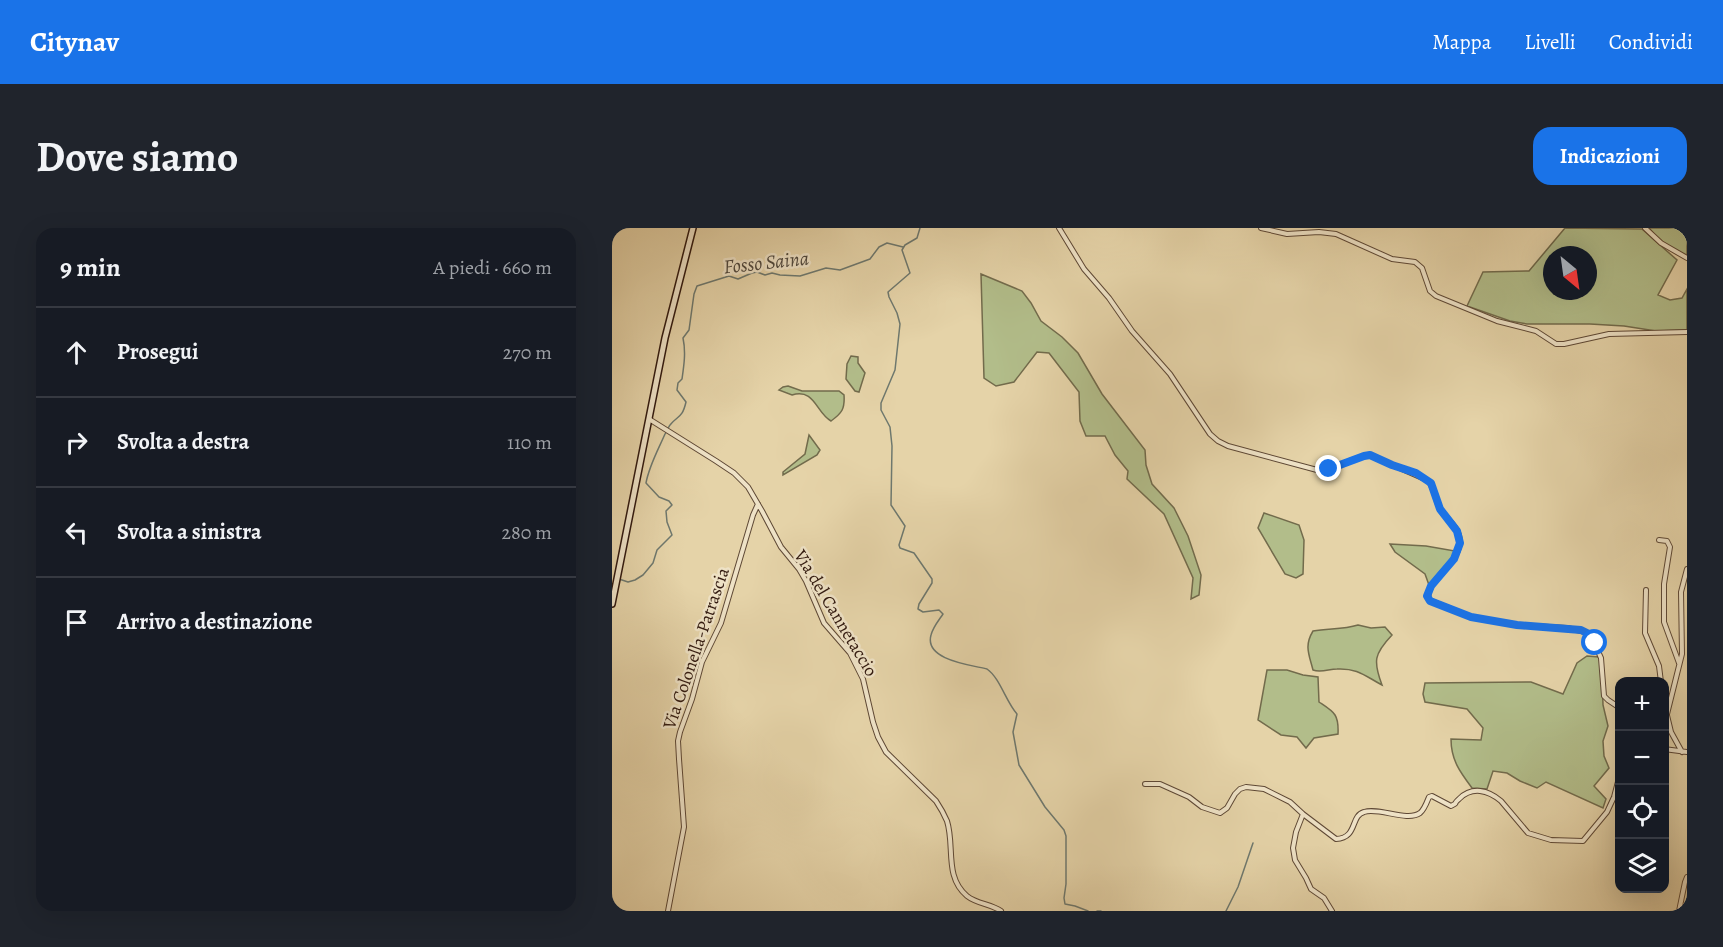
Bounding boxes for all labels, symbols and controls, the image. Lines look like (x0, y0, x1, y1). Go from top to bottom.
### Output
text: Citynav (30, 23, 119, 61)
text: Mappa (1432, 28, 1491, 56)
text: Livelli (1524, 28, 1576, 56)
text: Condividi (1609, 28, 1693, 56)
button: Indicazioni (1533, 127, 1687, 185)
text: Dove siamo (36, 128, 238, 185)
water label: Fosso Saina (722, 245, 810, 280)
north arrow (1543, 246, 1597, 300)
text: 9 min (60, 250, 121, 285)
text: A piedi · 660 m (433, 254, 552, 281)
icon: ahead (60, 336, 93, 369)
text: Prosegui (117, 337, 198, 367)
text: 270 m (503, 339, 552, 366)
icon: right (60, 426, 93, 459)
text: Svolta a destra (117, 427, 249, 457)
text: 110 m (507, 429, 552, 456)
route end (1315, 455, 1341, 481)
icon: left (60, 516, 93, 549)
text: Svolta a sinistra (117, 517, 262, 547)
text: 280 m (502, 519, 552, 546)
street label: Via del Cannetaccio (788, 544, 883, 681)
street label: Via Colonella-Patrascia (657, 564, 735, 733)
icon: arrive (60, 606, 93, 639)
text: Arrivo a destinazione (117, 607, 312, 637)
route start (1581, 629, 1607, 655)
map controls (1615, 677, 1669, 893)
button: + (1615, 677, 1669, 731)
button: − (1615, 731, 1669, 785)
button: locate (1615, 785, 1669, 839)
button: layers (1615, 839, 1669, 893)

